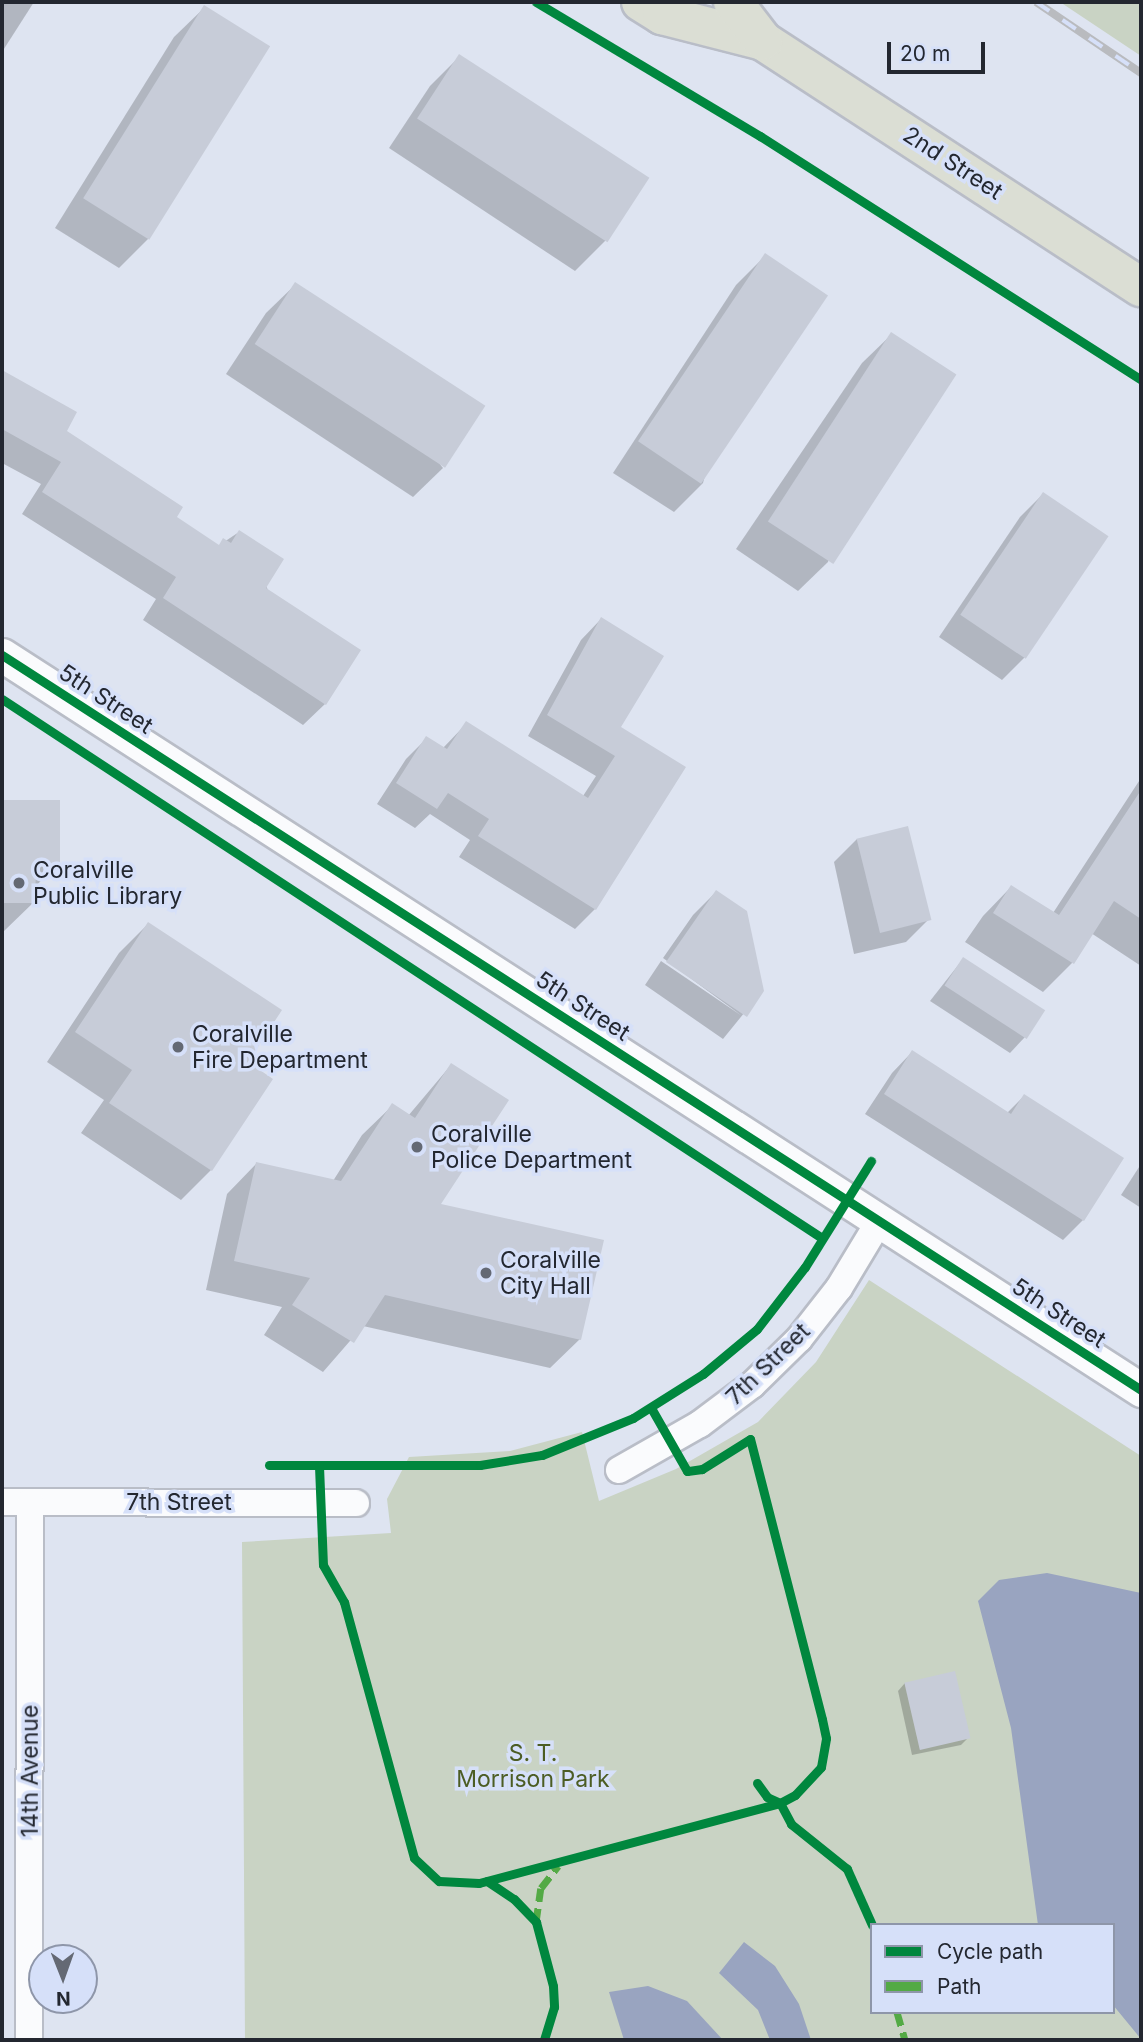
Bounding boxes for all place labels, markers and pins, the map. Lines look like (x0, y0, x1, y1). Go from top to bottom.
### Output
place label: Coralville Public Library (33, 856, 182, 910)
marker: Coralville Public Library (11, 875, 27, 891)
place label: Coralville Fire Department (192, 1020, 368, 1074)
marker: Coralville Fire Department (170, 1039, 186, 1055)
place label: Coralville Police Department (431, 1120, 632, 1174)
marker: Coralville Police Department (409, 1139, 425, 1155)
place label: Coralville City Hall (500, 1246, 601, 1300)
marker: Coralville City Hall (478, 1265, 494, 1281)

